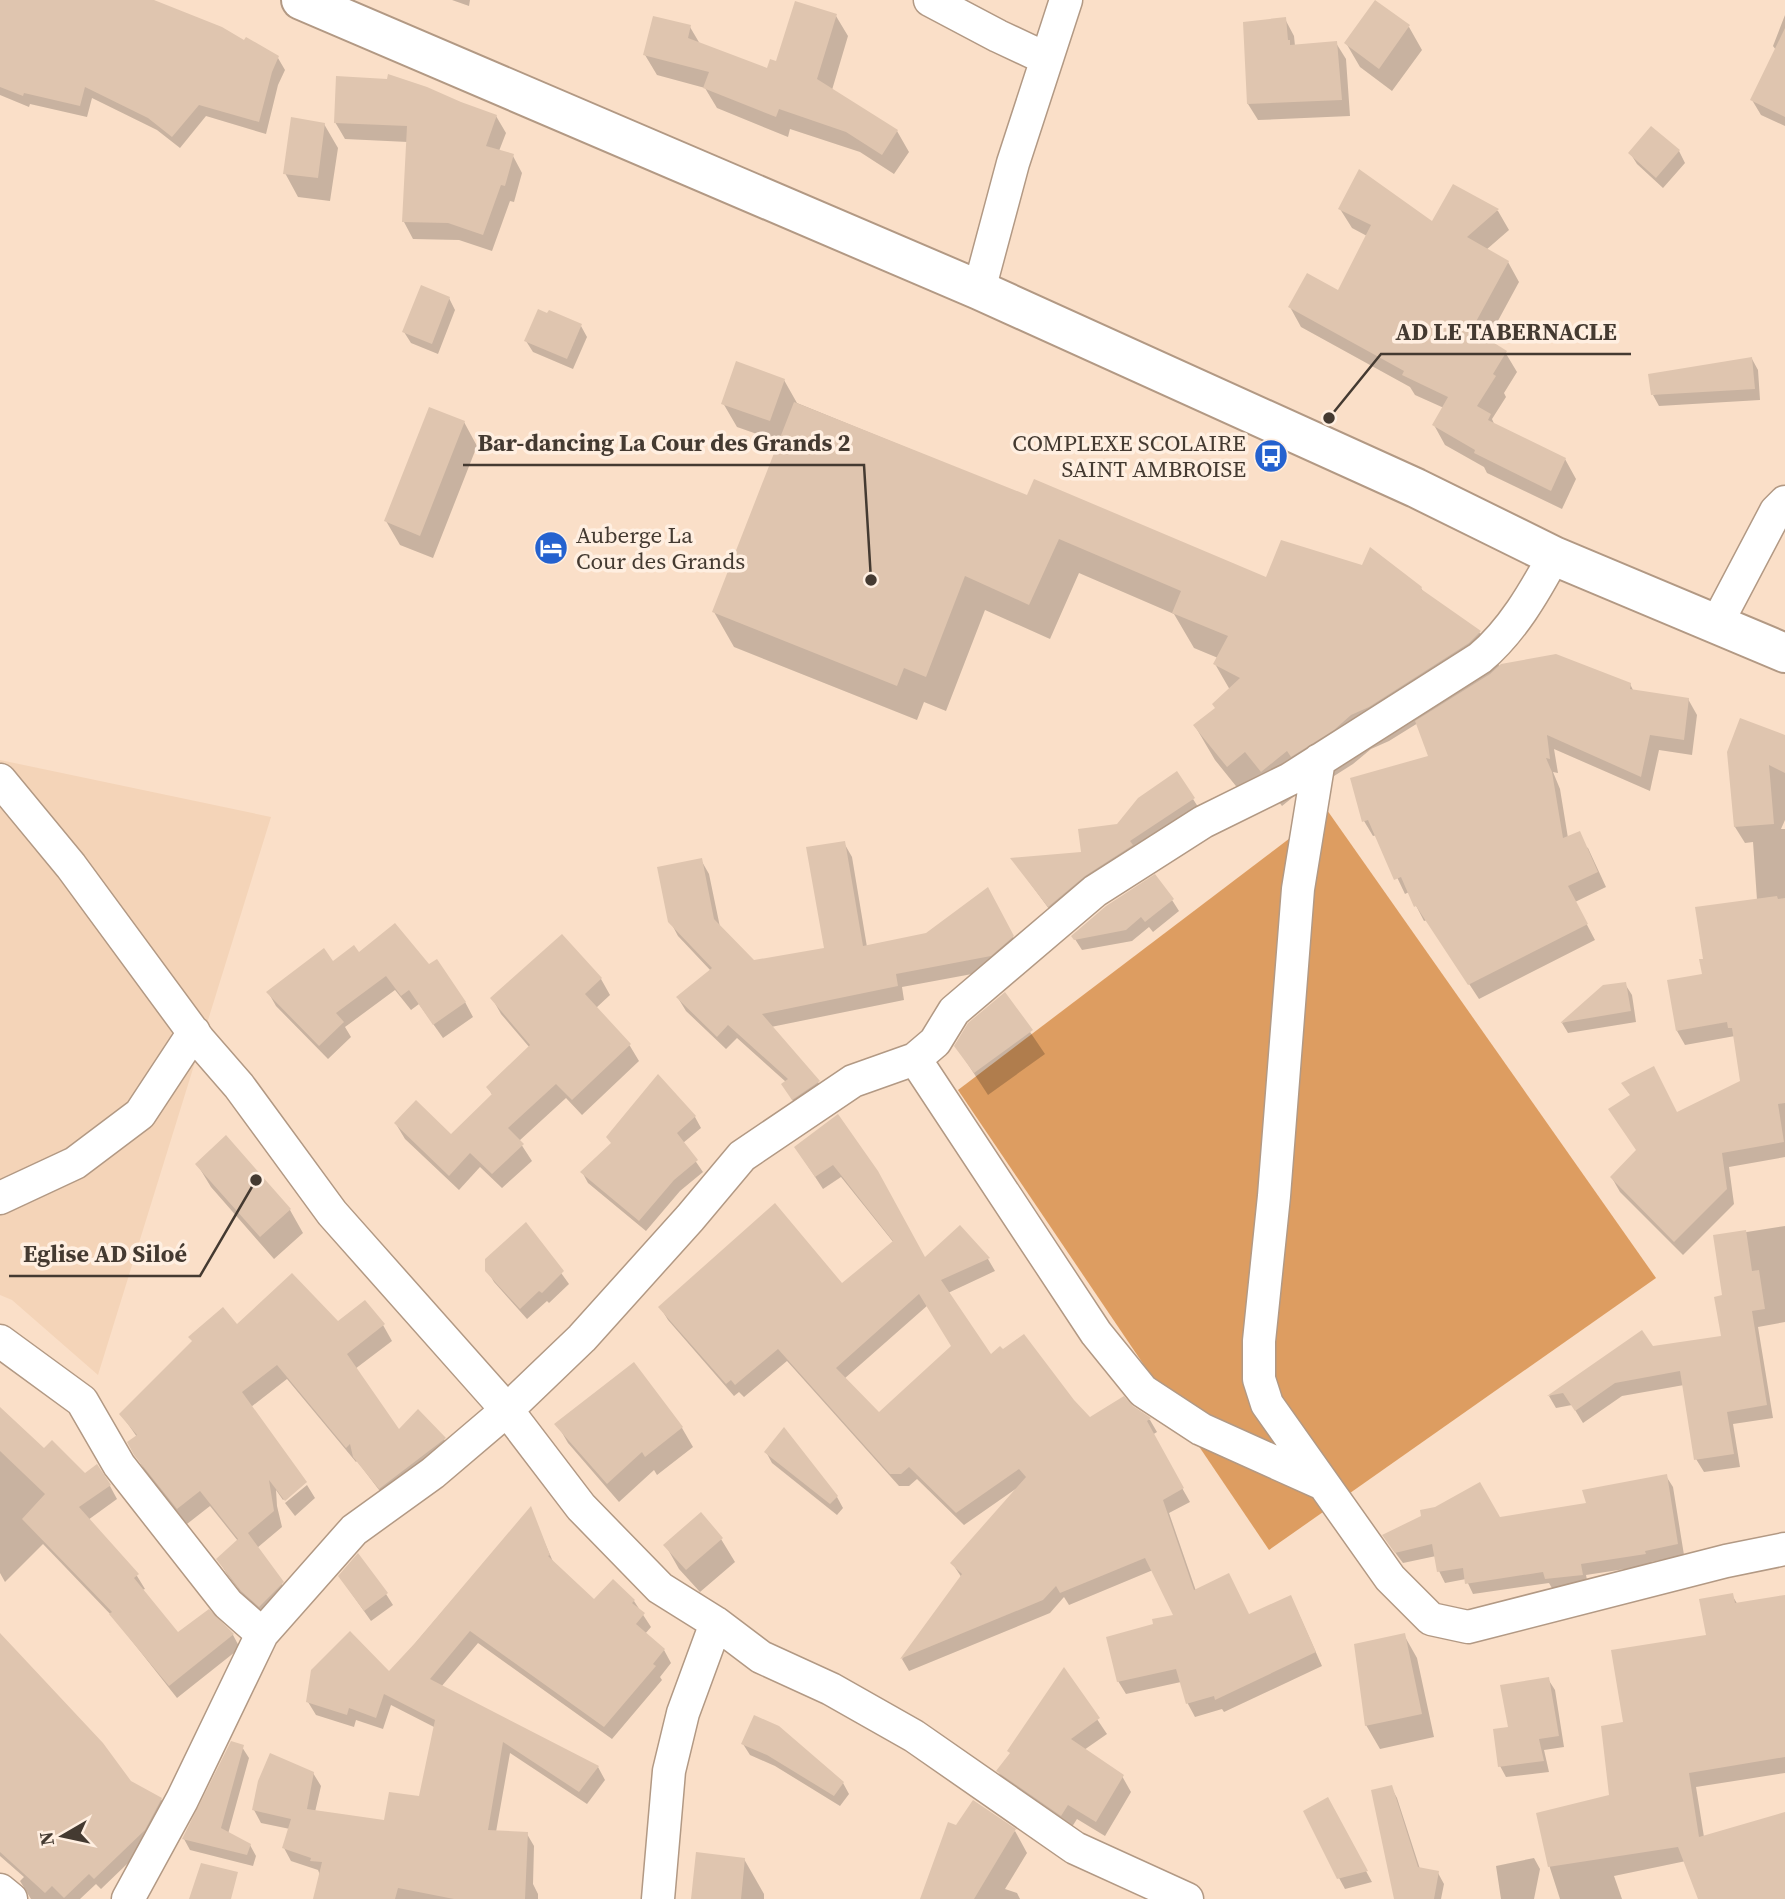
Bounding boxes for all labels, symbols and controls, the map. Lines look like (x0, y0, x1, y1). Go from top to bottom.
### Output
callout: AD LE TABERNACLE (1381, 309, 1631, 354)
text: AD LE TABERNACLE (1395, 315, 1617, 348)
callout: Bar-dancing La Cour des Grands 2 (463, 420, 864, 465)
text: Bar-dancing La Cour des Grands 2 (477, 426, 851, 459)
place label: COMPLEXE SCOLAIRE SAINT AMBROISE (1012, 427, 1246, 485)
bus stop icon: COMPLEXE SCOLAIRE SAINT AMBROISE (1252, 437, 1290, 475)
place label: Auberge La Cour des Grands (576, 519, 745, 577)
hotel icon: Auberge La Cour des Grands (532, 529, 570, 567)
callout: Eglise AD Siloé (9, 1231, 200, 1276)
text: Eglise AD Siloé (23, 1237, 187, 1270)
north arrow (28, 1801, 98, 1871)
text: N (32, 1830, 60, 1848)

